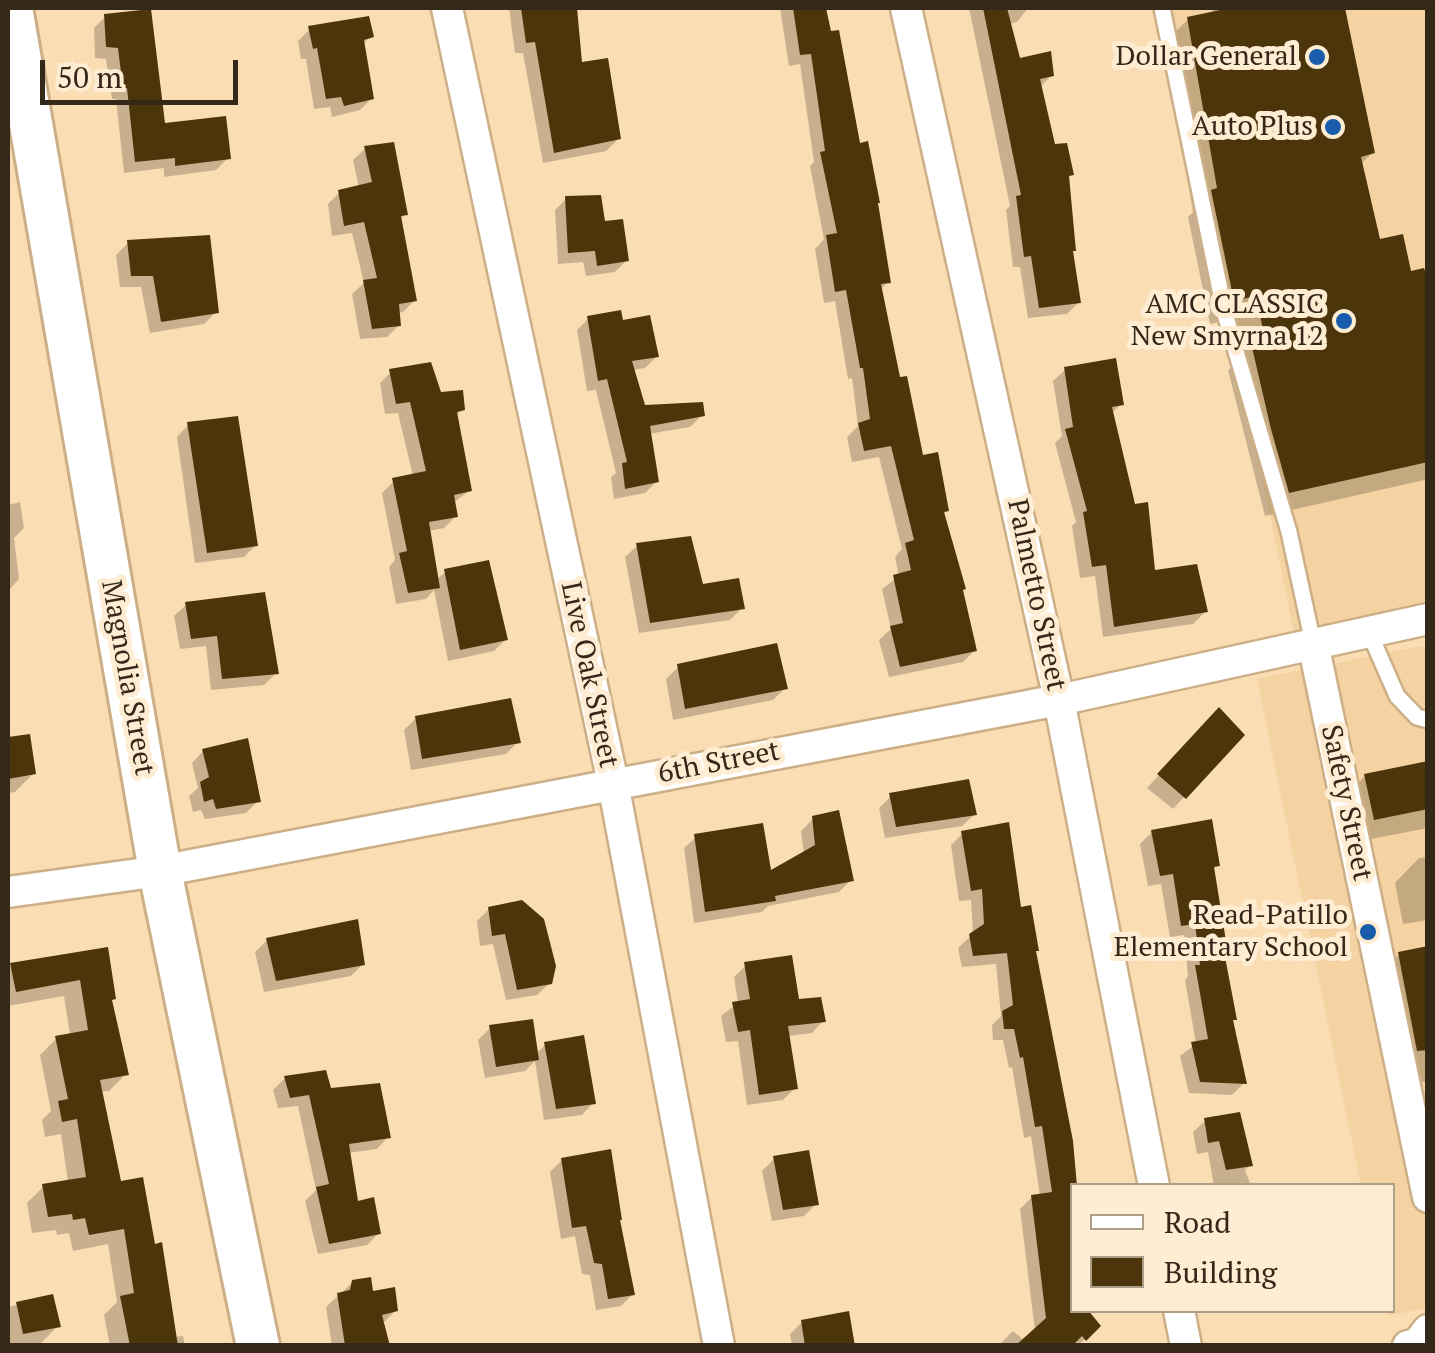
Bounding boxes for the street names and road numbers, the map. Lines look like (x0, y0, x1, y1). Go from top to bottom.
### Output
street label: Palmetto Street (999, 496, 1073, 694)
street label: Magnolia Street (93, 578, 161, 778)
street label: Live Oak Street (553, 579, 625, 771)
street label: Safety Street (1313, 722, 1379, 884)
street label: 6th Street (655, 735, 783, 791)

